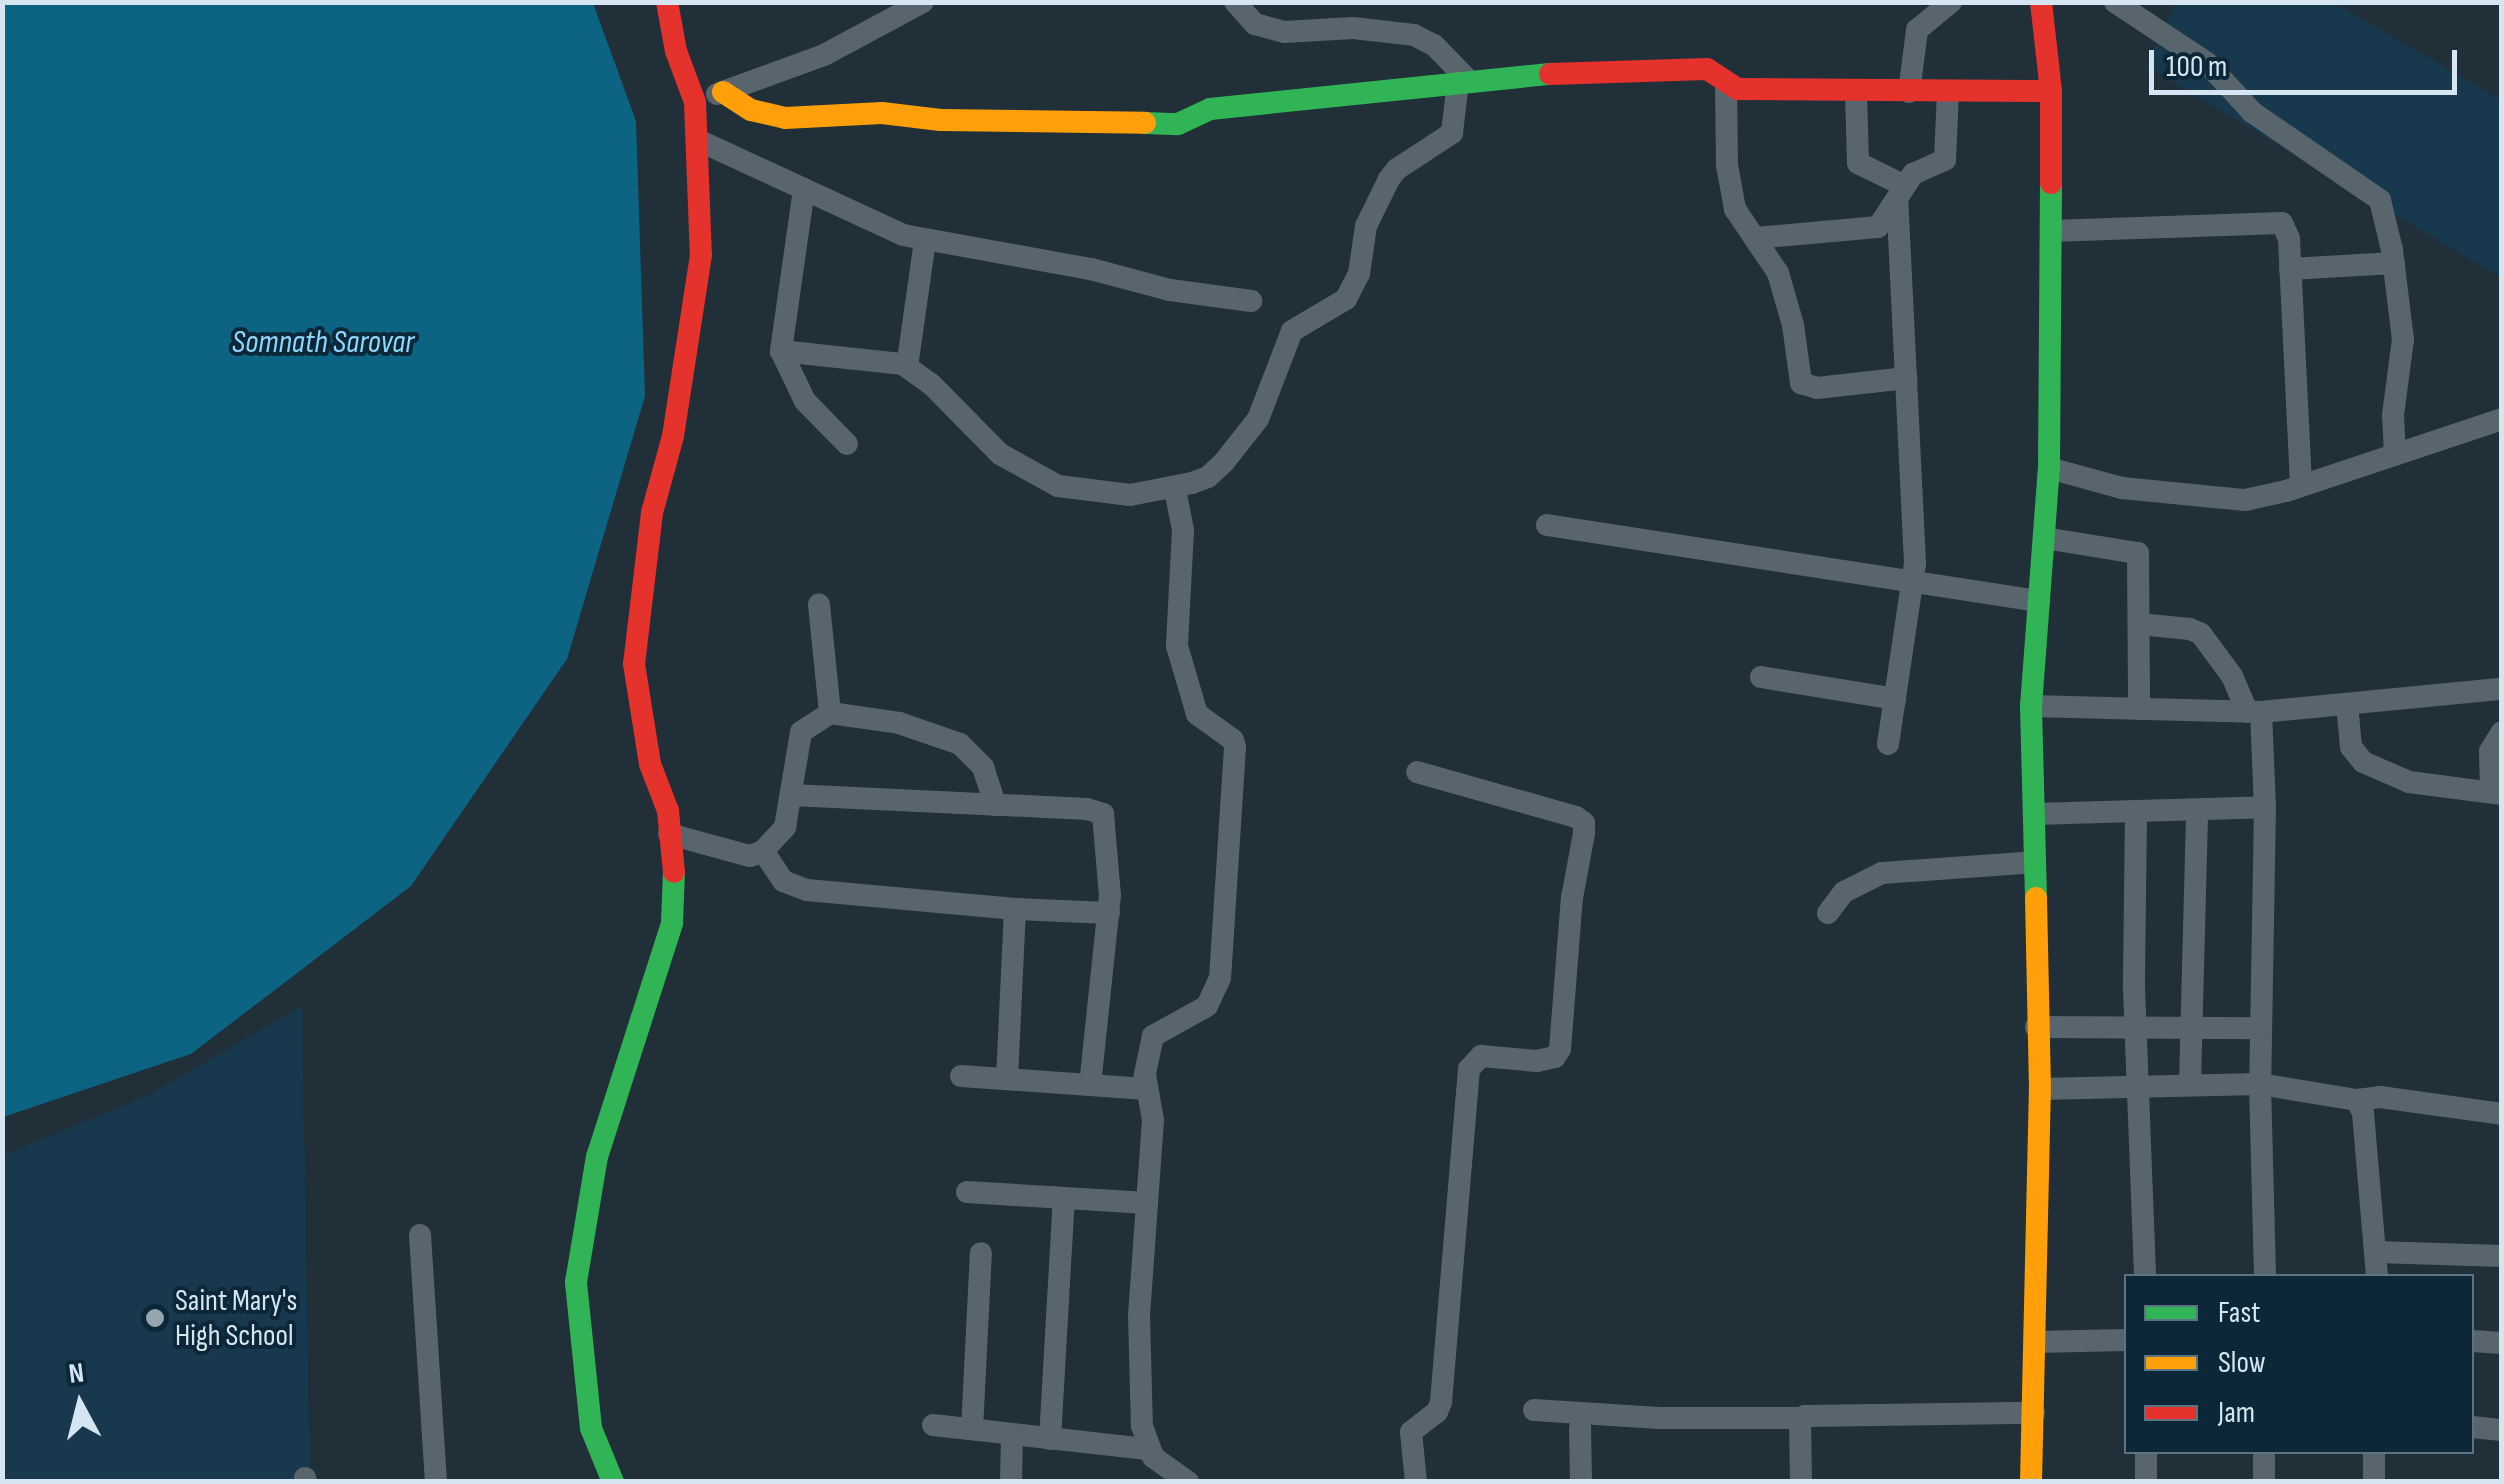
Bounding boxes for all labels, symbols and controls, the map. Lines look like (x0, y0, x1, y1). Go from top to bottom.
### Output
scale bar (2154, 30, 2462, 92)
text: 100 m (2166, 49, 2227, 85)
water label: Somnath Sarovar (232, 324, 414, 362)
legend (2124, 1274, 2474, 1454)
place label: Saint Mary's High School (175, 1283, 297, 1354)
text: Fast (2218, 1295, 2260, 1331)
marker: Saint Mary's High School (144, 1307, 166, 1329)
text: Slow (2218, 1345, 2266, 1381)
north arrow (30, 1354, 130, 1454)
text: N (67, 1356, 86, 1391)
text: Jam (2218, 1395, 2255, 1431)

